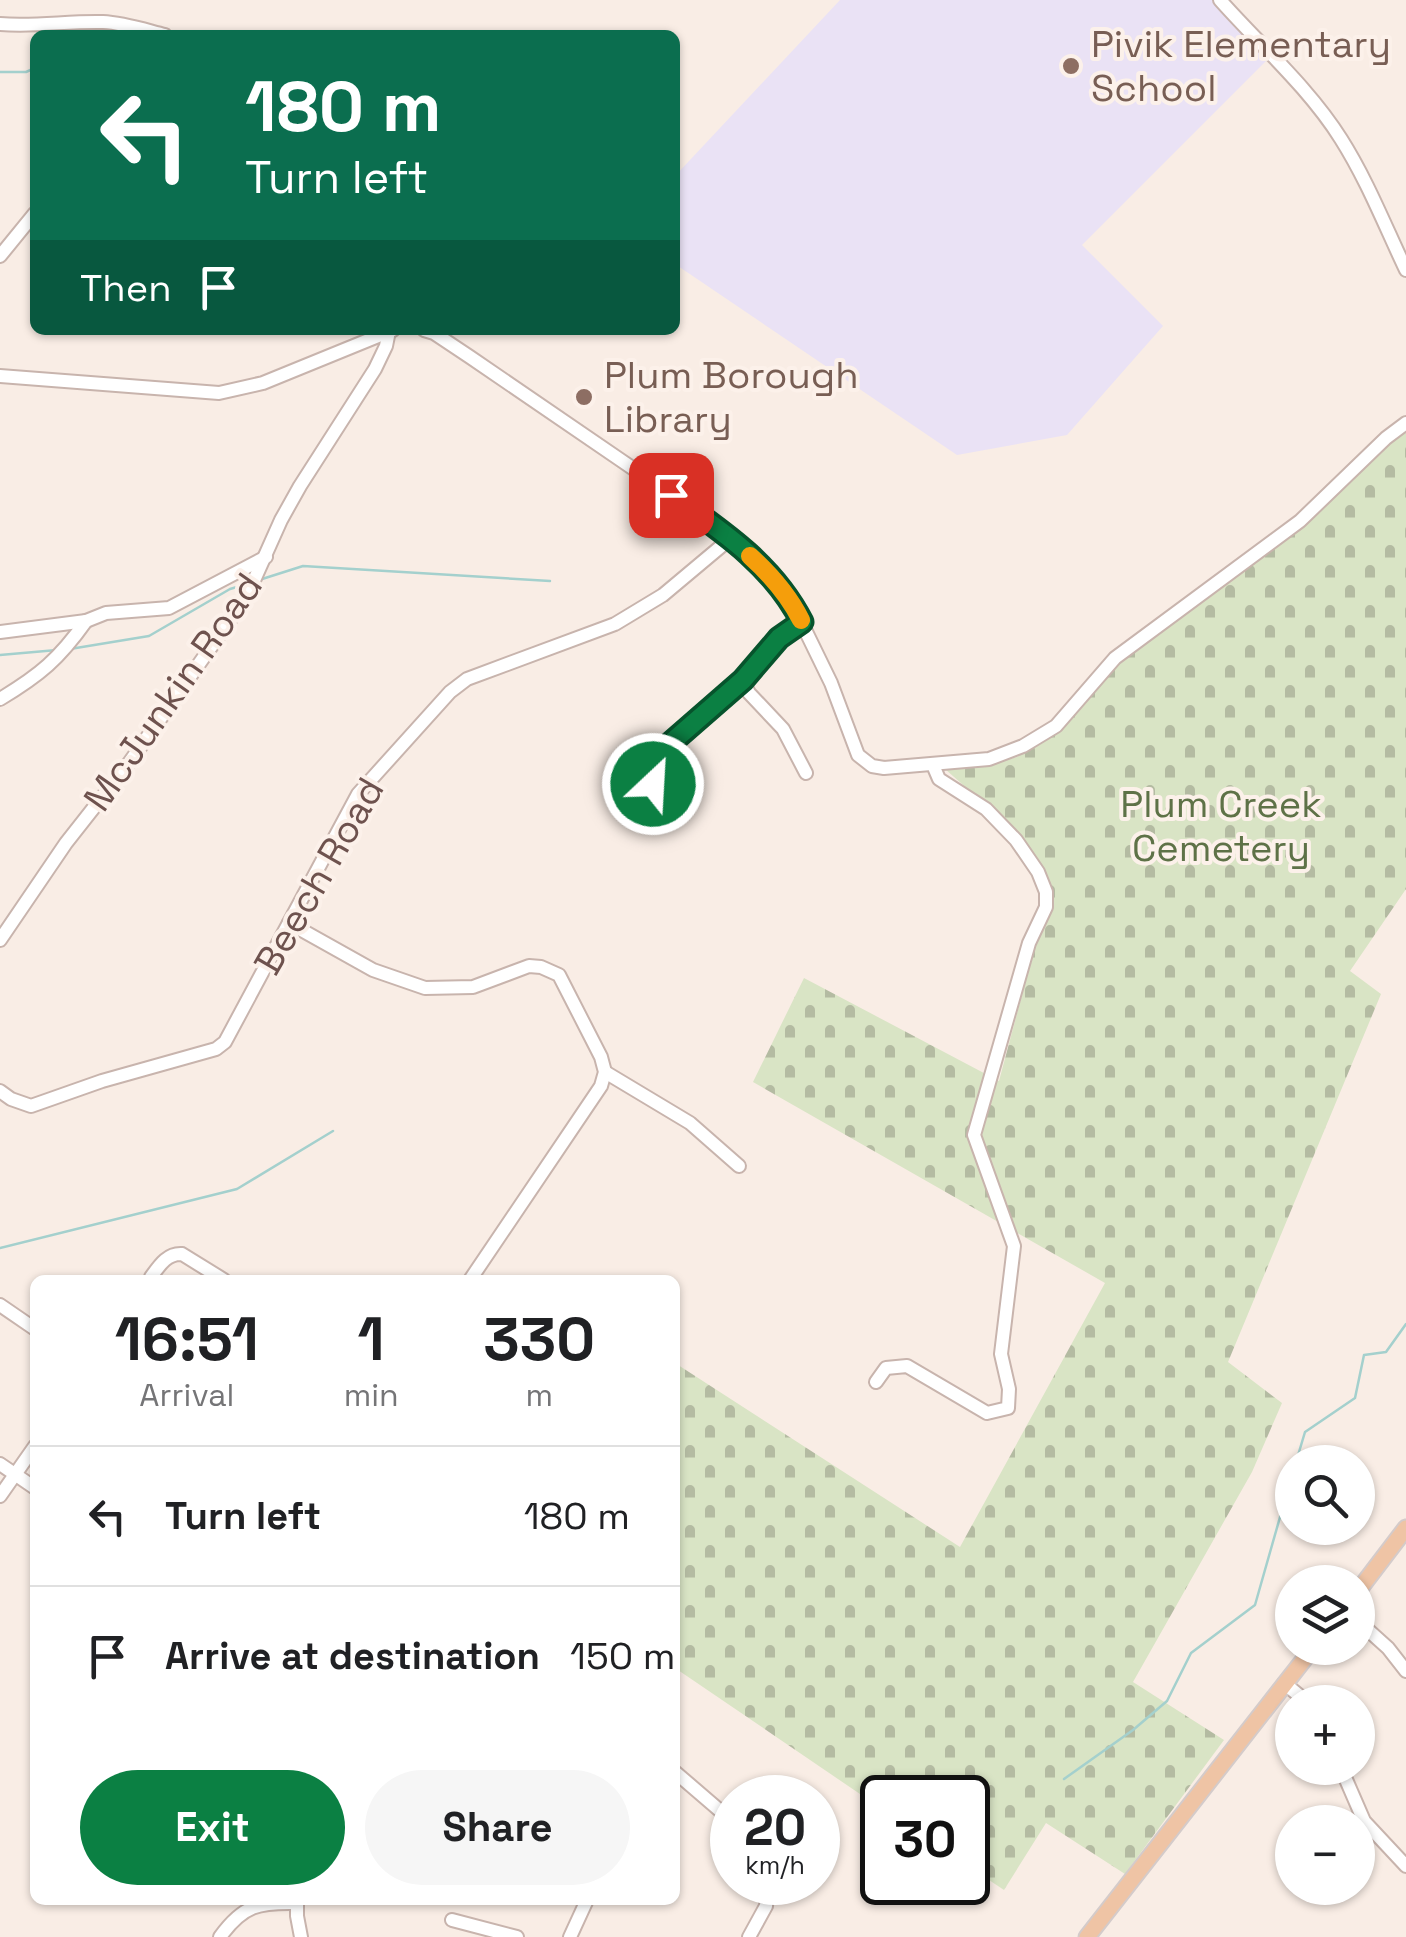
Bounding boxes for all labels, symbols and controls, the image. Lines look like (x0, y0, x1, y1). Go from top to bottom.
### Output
place label: Pivik Elementary School (1091, 20, 1391, 112)
marker: Pivik Elementary School (1060, 55, 1082, 77)
text: 180 m (245, 62, 442, 151)
icon: left (80, 70, 210, 200)
text: Turn left (245, 149, 428, 206)
icon: arrive (191, 260, 246, 315)
text: Then (80, 264, 171, 312)
place label: Plum Borough Library (604, 351, 859, 443)
marker: Plum Borough Library (573, 386, 595, 408)
pin (629, 453, 714, 538)
icon: arrive (644, 468, 699, 523)
street label: McJunkin Road (73, 564, 273, 820)
position arrow (601, 732, 705, 836)
street label: Beech Road (243, 769, 395, 983)
park label: Plum Creek Cemetery (1120, 780, 1322, 872)
text: 16:51 (115, 1301, 259, 1378)
text: 1 (358, 1301, 385, 1378)
text: 330 (483, 1301, 595, 1378)
text: Arrival (139, 1375, 234, 1415)
text: min (344, 1375, 399, 1415)
text: m (526, 1375, 553, 1415)
map controls (1275, 1445, 1375, 1905)
button: search (1275, 1445, 1375, 1545)
icon: left (80, 1489, 135, 1544)
text: Turn left (165, 1492, 321, 1540)
text: 180 m (524, 1492, 630, 1540)
button: layers (1275, 1565, 1375, 1665)
icon: arrive (80, 1629, 135, 1684)
text: Arrive at destination (165, 1632, 540, 1680)
text: 150 m (570, 1632, 675, 1680)
button: + (1275, 1685, 1375, 1785)
button: Exit (80, 1770, 345, 1885)
button: Share (365, 1770, 630, 1885)
speed limit sign: 30 (860, 1775, 990, 1905)
text: 20 (744, 1796, 806, 1860)
button: − (1275, 1805, 1375, 1905)
text: km/h (745, 1849, 805, 1881)

